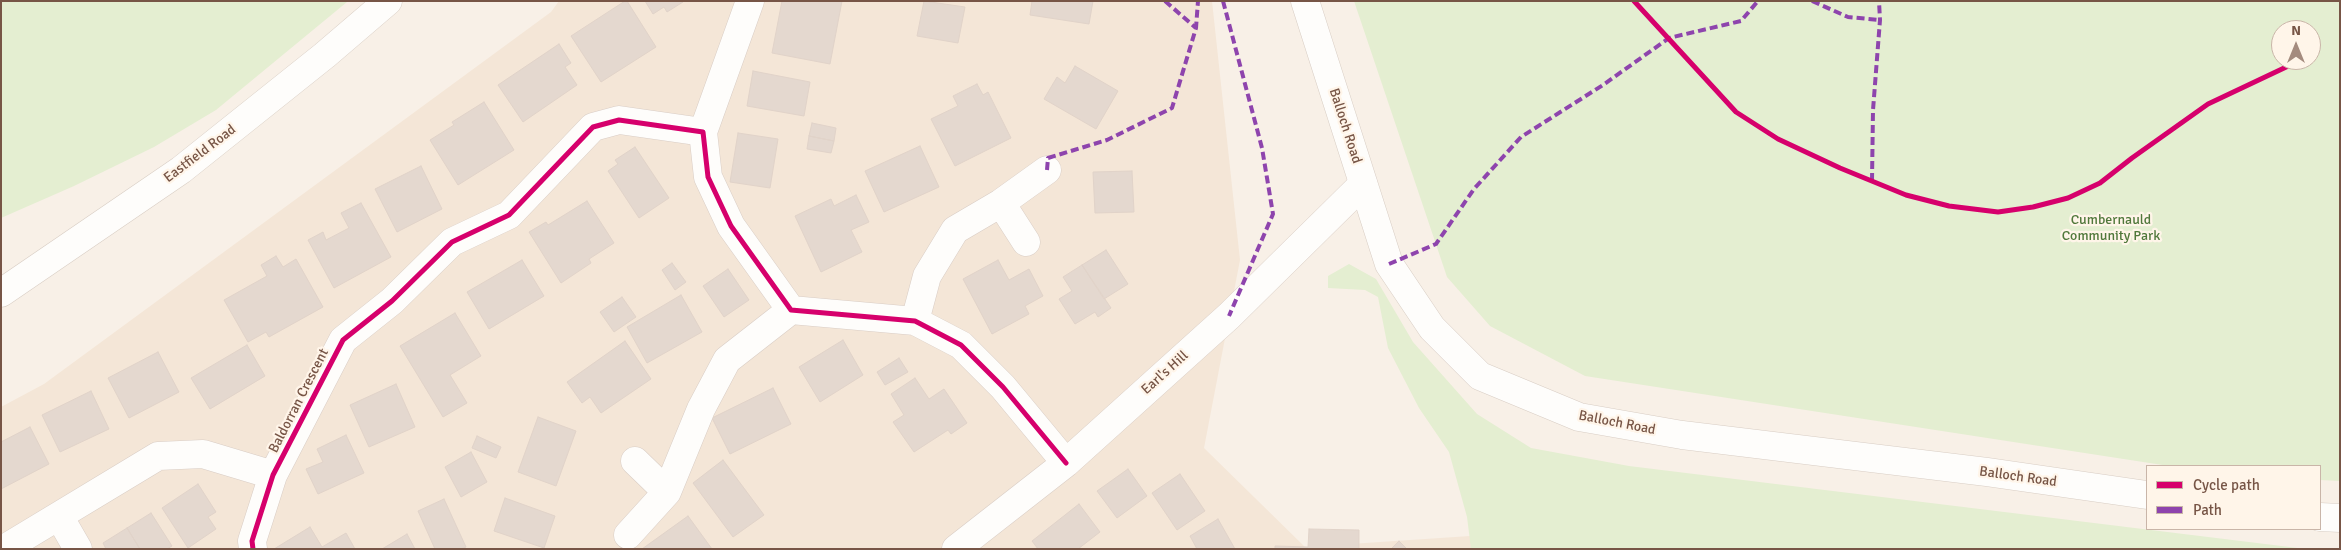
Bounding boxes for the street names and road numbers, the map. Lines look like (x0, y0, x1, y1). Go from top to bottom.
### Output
street label: Balloch Road (1325, 86, 1365, 166)
street label: Eastfield Road (161, 121, 239, 187)
street label: Baldorran Crescent (265, 346, 333, 456)
street label: Earl's Hill (1138, 348, 1192, 398)
street label: Balloch Road (1577, 407, 1657, 439)
street label: Balloch Road (1978, 463, 2058, 491)

